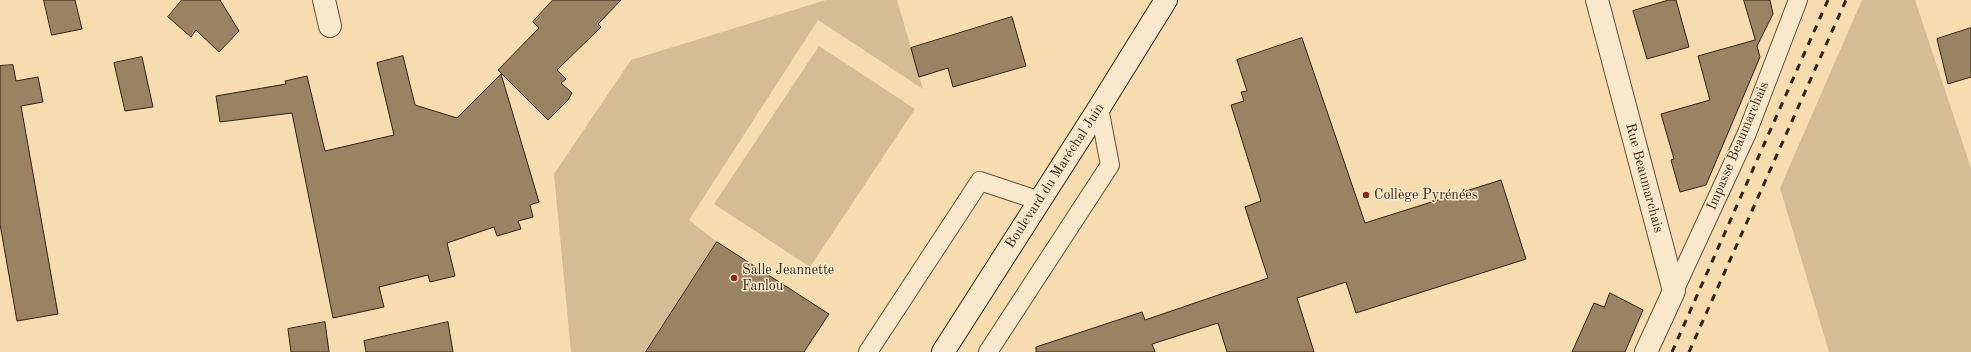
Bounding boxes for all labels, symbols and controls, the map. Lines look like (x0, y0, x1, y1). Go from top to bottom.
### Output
street label: Impasse Beaumarchais (1703, 79, 1773, 213)
street label: Boulevard du Maréchal Juin (1002, 100, 1108, 252)
street label: Rue Beaumarchais (1621, 121, 1667, 235)
place label: Collège Pyrénées (1374, 187, 1478, 203)
marker: Collège Pyrénées (1361, 190, 1371, 200)
place label: Salle Jeannette Fanlou (742, 262, 834, 294)
marker: Salle Jeannette Fanlou (729, 273, 739, 283)

